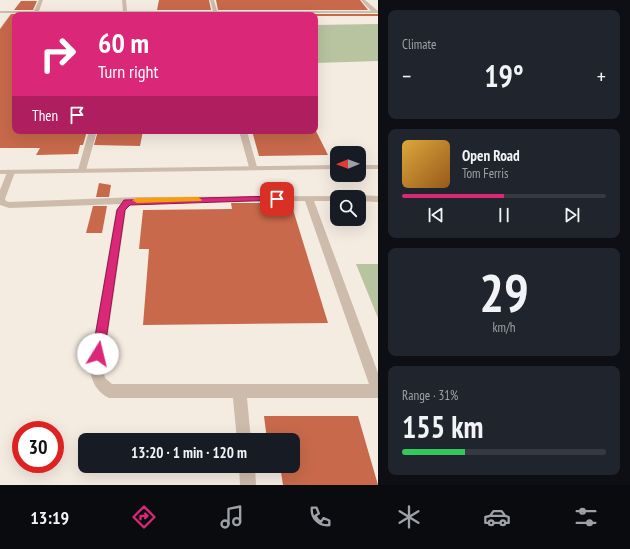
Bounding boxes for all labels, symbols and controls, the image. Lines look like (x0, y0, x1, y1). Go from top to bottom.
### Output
text: 60 m (98, 24, 149, 61)
icon: right (32, 28, 84, 80)
text: Climate (402, 36, 436, 53)
text: 19° (484, 56, 524, 95)
text: Turn right (98, 60, 158, 83)
text: − (402, 62, 411, 90)
text: + (597, 62, 606, 90)
icon: arrive (66, 104, 88, 126)
text: Then (32, 106, 58, 125)
north arrow (330, 146, 366, 182)
map controls (330, 146, 366, 226)
text: Open Road (462, 146, 520, 165)
text: Tom Ferris (462, 165, 508, 182)
pin (260, 182, 294, 216)
icon: arrive (266, 188, 288, 210)
button: search (330, 190, 366, 226)
icon: previous (425, 204, 447, 226)
icon: pause (493, 204, 515, 226)
icon: next (561, 204, 583, 226)
text: 29 (479, 259, 529, 326)
text: km/h (492, 319, 516, 336)
position arrow (77, 333, 119, 375)
text: Range · 31% (402, 387, 458, 404)
text: 155 km (402, 407, 483, 446)
speed limit sign: 30 (12, 421, 64, 473)
text: 13:20 · 1 min · 120 m (131, 443, 247, 462)
icon: directions (130, 503, 158, 531)
icon: music (218, 503, 246, 531)
icon: phone (306, 503, 334, 531)
icon: climate (395, 503, 423, 531)
icon: car (483, 503, 511, 531)
icon: filters (572, 503, 600, 531)
text: 13:19 (30, 506, 69, 529)

